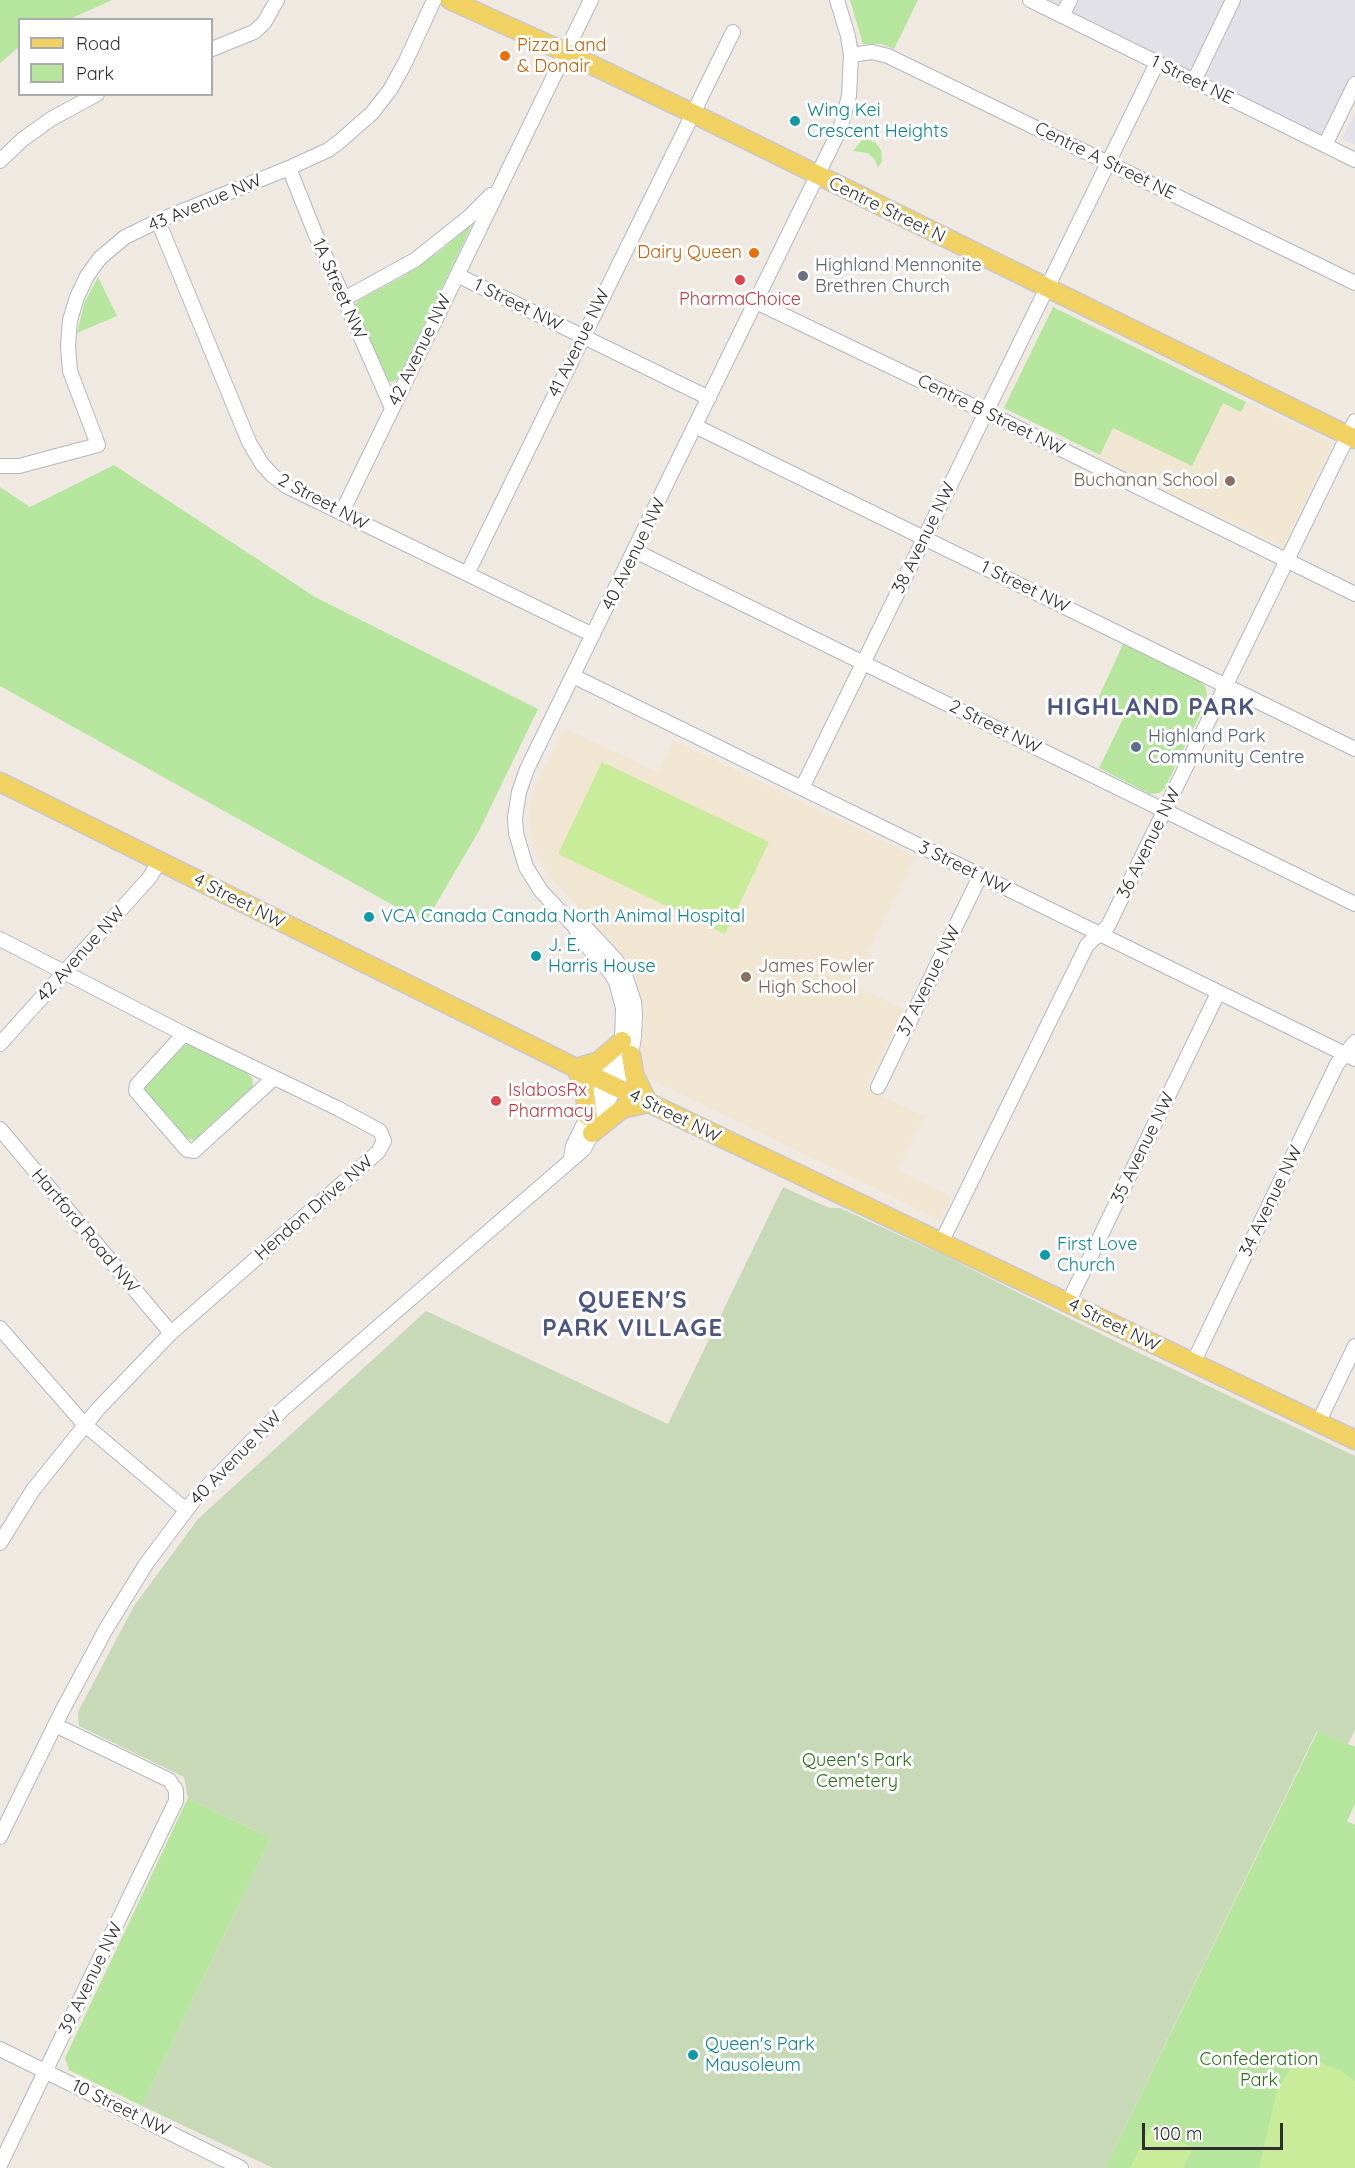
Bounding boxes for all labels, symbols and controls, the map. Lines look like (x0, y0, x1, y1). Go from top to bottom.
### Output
legend (18, 18, 213, 96)
text: Road (76, 32, 121, 55)
place label: Pizza Land & Donair (517, 35, 606, 78)
marker: Pizza Land & Donair (498, 49, 512, 63)
street label: 1 Street NE (1147, 51, 1237, 109)
text: Park (76, 62, 114, 85)
place label: Wing Kei Crescent Heights (807, 100, 948, 142)
marker: Wing Kei Crescent Heights (788, 114, 802, 128)
street label: Centre A Street NE (1031, 118, 1179, 204)
street label: 43 Avenue NW (145, 169, 265, 237)
street label: Centre Street N (825, 172, 949, 248)
street label: 1A Street NW (307, 235, 371, 343)
place label: Dairy Queen (637, 242, 742, 264)
marker: Dairy Queen (747, 246, 761, 260)
place label: Highland Mennonite Brethren Church (815, 255, 982, 298)
marker: Highland Mennonite Brethren Church (796, 269, 810, 283)
marker: PharmaChoice (733, 273, 747, 287)
street label: 1 Street NW (470, 274, 566, 336)
street label: 41 Avenue NW (543, 285, 615, 401)
place label: PharmaChoice (679, 289, 801, 311)
street label: 42 Avenue NW (384, 291, 456, 409)
street label: Centre B Street NW (914, 370, 1068, 460)
street label: 2 Street NW (274, 469, 372, 535)
place label: Buchanan School (1073, 470, 1218, 492)
marker: Buchanan School (1223, 474, 1237, 488)
street label: 38 Avenue NW (888, 479, 960, 597)
street label: 40 Avenue NW (598, 494, 670, 614)
street label: 1 Street NW (977, 556, 1073, 618)
district label: HIGHLAND PARK (1047, 694, 1255, 722)
street label: 2 Street NW (946, 695, 1044, 759)
place label: Highland Park Community Centre (1148, 726, 1304, 768)
marker: Highland Park Community Centre (1129, 740, 1143, 754)
street label: 36 Avenue NW (1113, 784, 1185, 902)
street label: 3 Street NW (915, 837, 1013, 899)
street label: 4 Street NW (190, 869, 288, 933)
street label: 42 Avenue NW (32, 902, 130, 1006)
place label: VCA Canada Canada North Animal Hospital (381, 906, 745, 928)
marker: VCA Canada Canada North Animal Hospital (362, 910, 376, 924)
street label: 37 Avenue NW (893, 922, 965, 1040)
place label: J. E. Harris House (548, 935, 656, 978)
marker: J. E. Harris House (529, 949, 543, 963)
place label: James Fowler High School (758, 956, 875, 998)
marker: James Fowler High School (739, 970, 753, 984)
place label: IslabosRx Pharmacy (508, 1080, 594, 1122)
street label: 4 Street NW (626, 1085, 724, 1147)
street label: 35 Avenue NW (1107, 1089, 1179, 1207)
marker: IslabosRx Pharmacy (489, 1094, 503, 1108)
street label: 34 Avenue NW (1235, 1142, 1307, 1260)
street label: Hendon Drive NW (251, 1151, 377, 1265)
street label: Hartford Road NW (27, 1164, 143, 1298)
place label: First Love Church (1057, 1234, 1137, 1276)
marker: First Love Church (1038, 1248, 1052, 1262)
district label: QUEEN'S PARK VILLAGE (542, 1287, 724, 1343)
street label: 4 Street NW (1065, 1294, 1163, 1356)
street label: 40 Avenue NW (186, 1407, 286, 1509)
park label: Queen's Park Cemetery (802, 1750, 912, 1792)
street label: 39 Avenue NW (55, 1919, 127, 2037)
place label: Queen's Park Mausoleum (705, 2034, 815, 2076)
marker: Queen's Park Mausoleum (686, 2048, 700, 2062)
park label: Confederation Park (1200, 2049, 1318, 2092)
street label: 10 Street NW (68, 2075, 174, 2141)
scale bar (1145, 2111, 1286, 2149)
text: 100 m (1153, 2122, 1202, 2145)

